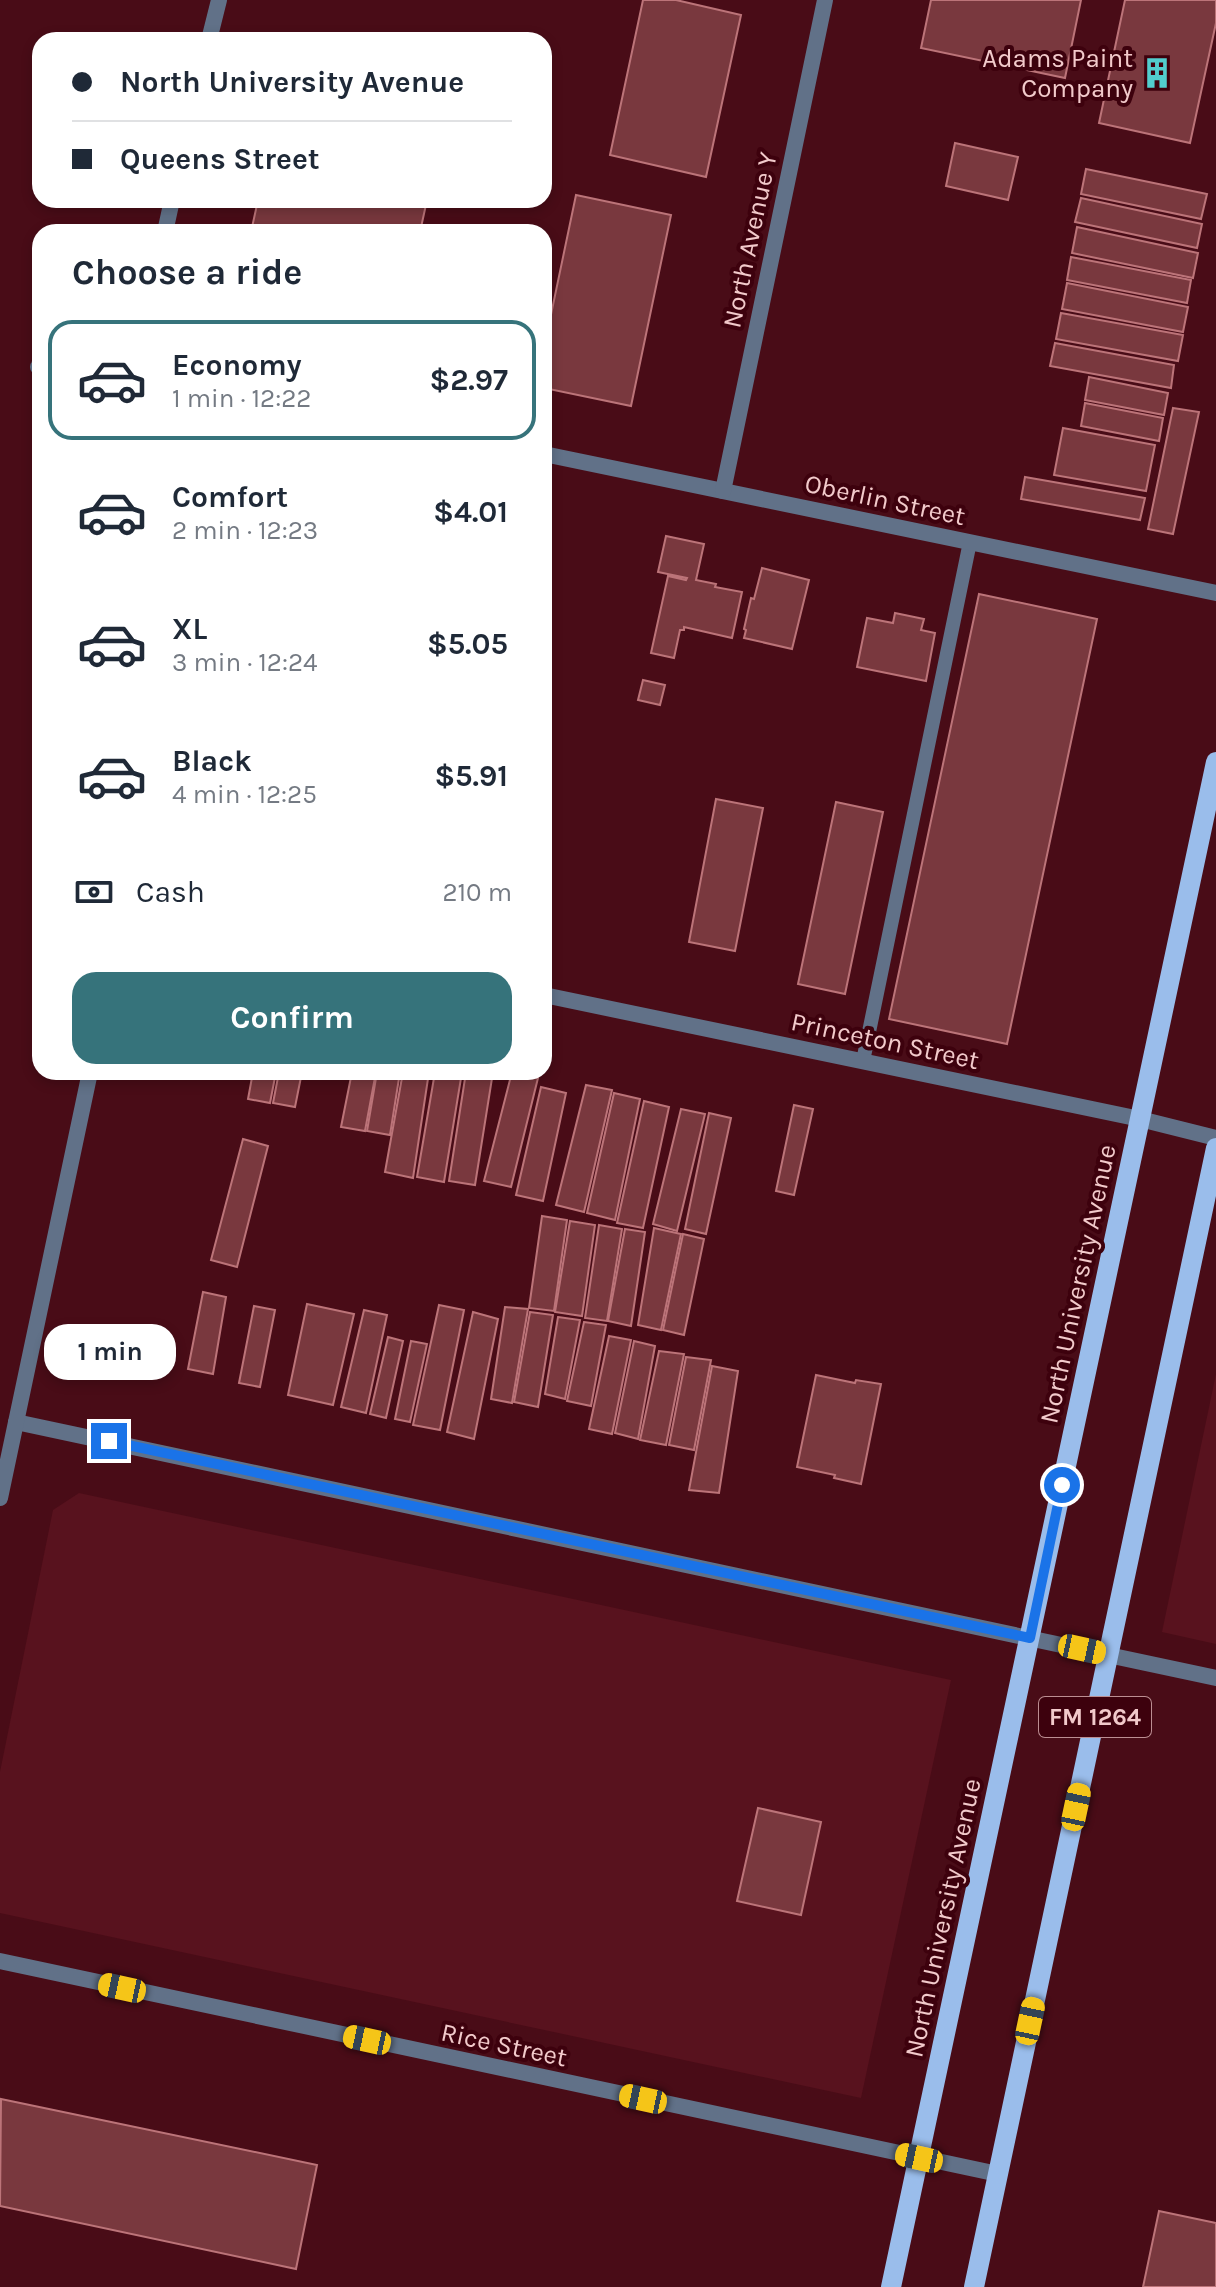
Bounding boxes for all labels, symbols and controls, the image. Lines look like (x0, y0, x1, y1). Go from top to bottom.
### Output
place label: Adams Paint Company (982, 43, 1133, 104)
building icon: Adams Paint Company (1140, 56, 1174, 90)
text: North University Avenue (120, 64, 464, 100)
text: Queens Street (120, 141, 320, 177)
street label: North Avenue Y (716, 148, 784, 331)
text: Choose a ride (72, 251, 302, 293)
icon: car (76, 344, 148, 416)
text: Economy (172, 347, 302, 383)
text: $2.97 (430, 362, 508, 398)
text: 1 min · 12:22 (172, 383, 311, 414)
street label: Oberlin Street (802, 468, 968, 532)
icon: car (76, 476, 148, 548)
text: Comfort (172, 479, 288, 515)
text: $4.01 (433, 494, 508, 530)
text: 2 min · 12:23 (172, 515, 318, 546)
icon: car (76, 608, 148, 680)
text: XL (172, 611, 207, 647)
text: $5.05 (427, 626, 508, 662)
text: 3 min · 12:24 (172, 647, 318, 678)
icon: car (76, 740, 148, 812)
text: Black (172, 743, 252, 779)
text: $5.91 (434, 758, 508, 794)
text: 4 min · 12:25 (172, 779, 317, 810)
icon: cash (72, 870, 116, 914)
text: Cash (136, 874, 205, 910)
text: 210 m (442, 877, 512, 908)
button: Confirm (72, 972, 512, 1064)
street label: Princeton Street (788, 1006, 982, 1076)
street label: North University Avenue (1033, 1142, 1123, 1426)
callout: 1 min (43, 1325, 175, 1381)
text: 1 min (77, 1336, 143, 1367)
route end (91, 1423, 127, 1459)
route start (1044, 1467, 1080, 1503)
car (1056, 1632, 1108, 1666)
road number: FM 1264 (1039, 1697, 1151, 1737)
street label: North University Avenue (898, 1776, 988, 2060)
car (1059, 1781, 1093, 1833)
car (96, 1971, 148, 2005)
car (1013, 1995, 1047, 2047)
street label: Rice Street (438, 2017, 570, 2074)
car (341, 2023, 393, 2057)
car (617, 2082, 669, 2116)
car (893, 2141, 945, 2175)

